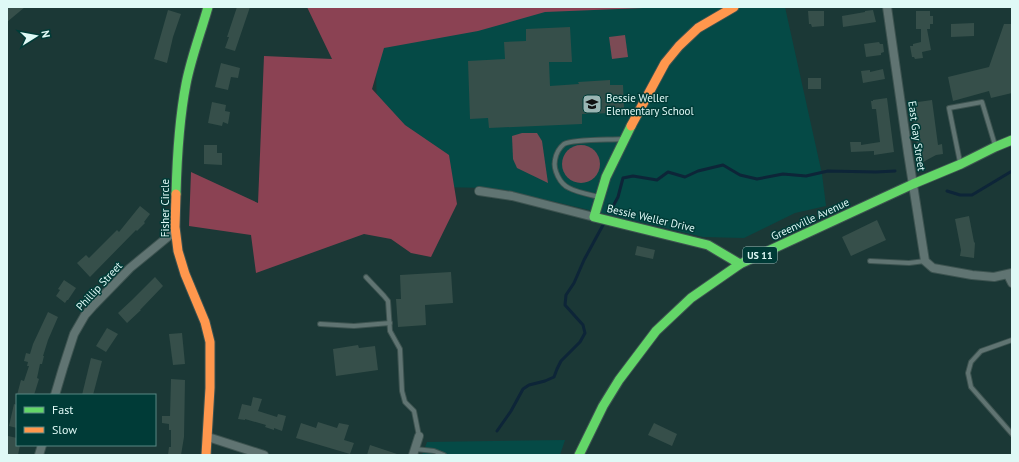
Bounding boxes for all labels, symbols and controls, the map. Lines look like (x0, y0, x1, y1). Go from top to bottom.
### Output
north arrow (16, 16, 56, 56)
text: N (38, 29, 53, 39)
place label: Bessie Weller Elementary School (606, 91, 694, 118)
school or university icon: Bessie Weller Elementary School (581, 93, 603, 115)
street label: East Gay Street (905, 100, 929, 172)
street label: Fisher Circle (158, 178, 172, 237)
street label: Greenville Avenue (769, 195, 852, 243)
street label: Bessie Weller Drive (606, 201, 697, 235)
road number: US 11 (743, 247, 777, 263)
street label: Phillip Street (73, 259, 125, 313)
legend (16, 394, 156, 446)
text: Fast (52, 402, 73, 417)
text: Slow (52, 422, 77, 437)

